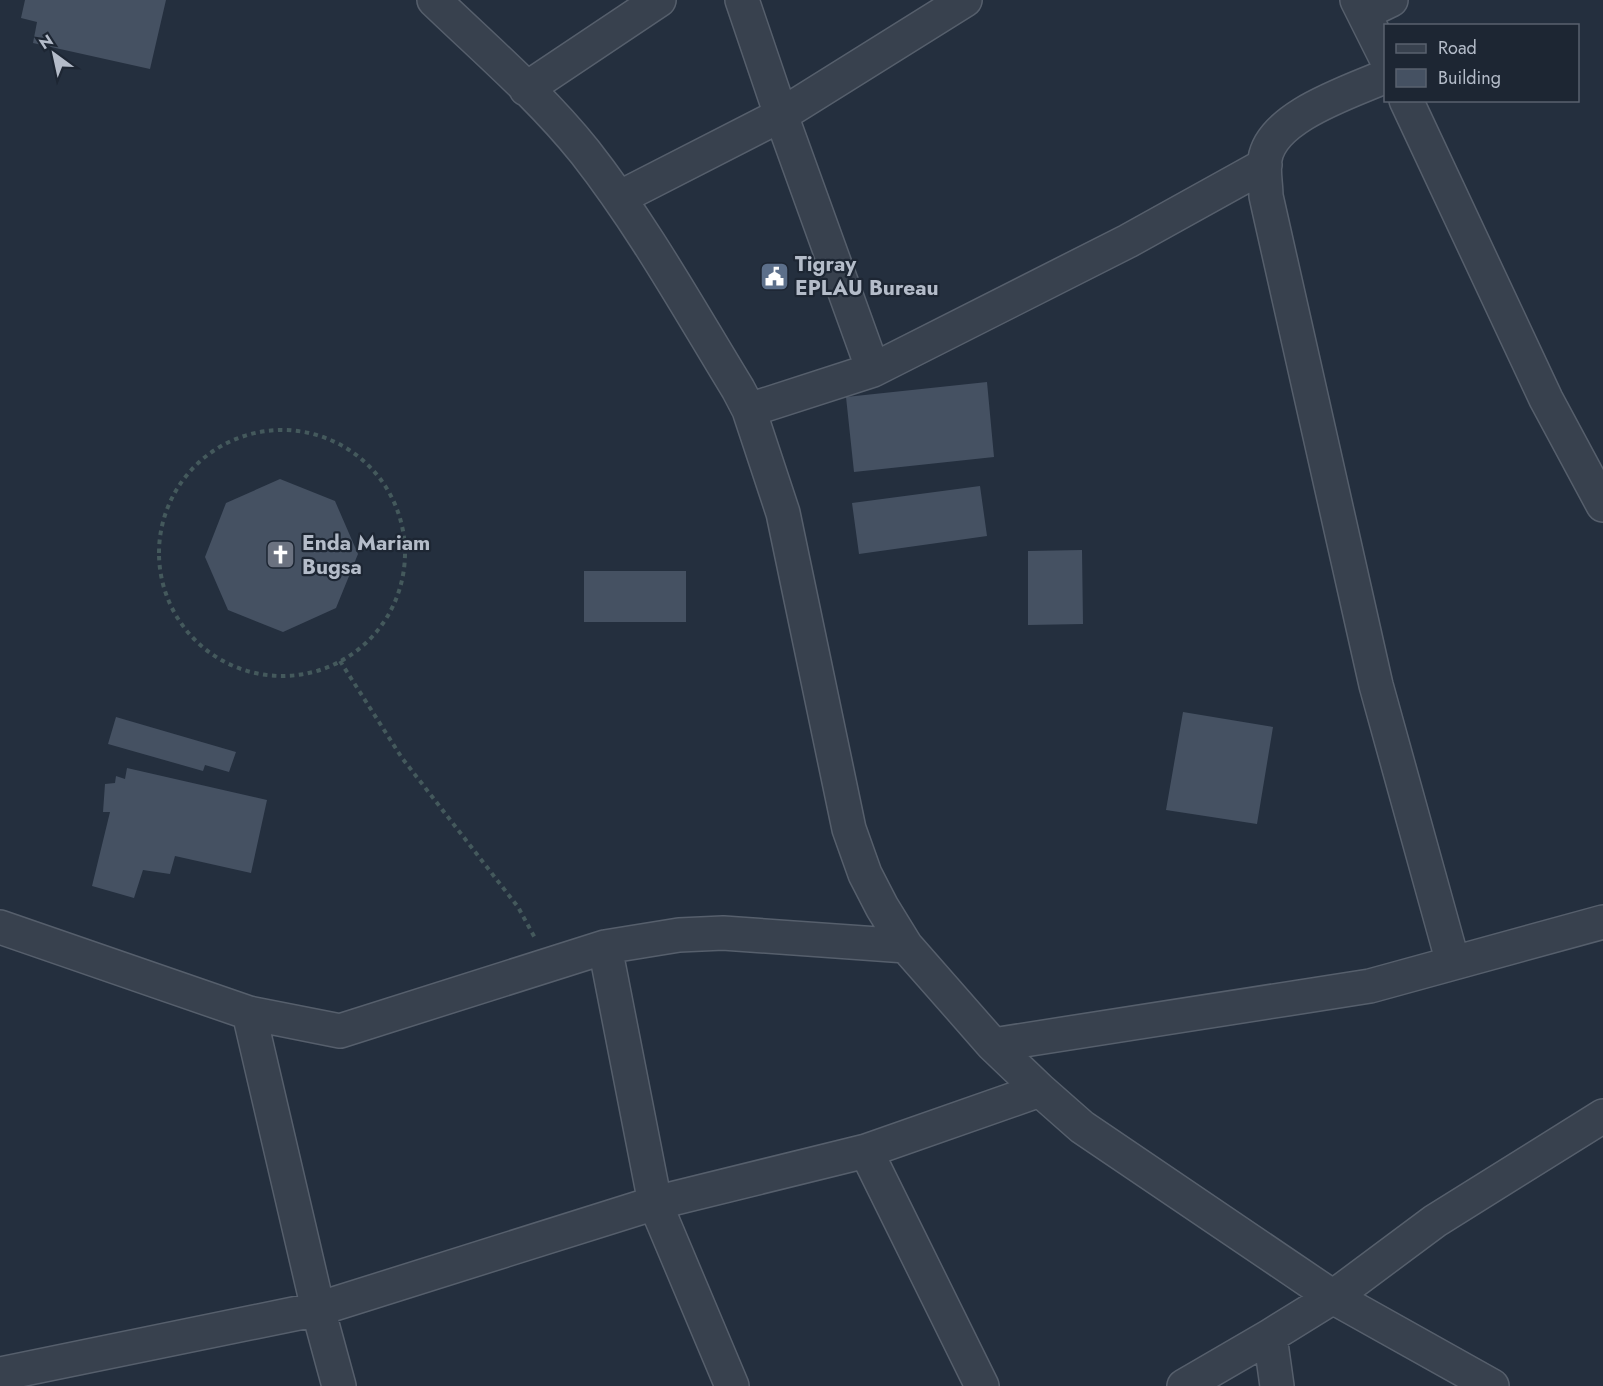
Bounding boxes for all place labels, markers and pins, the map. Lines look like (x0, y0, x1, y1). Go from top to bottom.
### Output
place label: Tigray EPLAU Bureau (795, 249, 939, 303)
public building icon: Tigray EPLAU Bureau (758, 260, 790, 292)
place label: Enda Mariam Bugsa (302, 528, 430, 582)
church icon: Enda Mariam Bugsa (265, 539, 297, 571)

